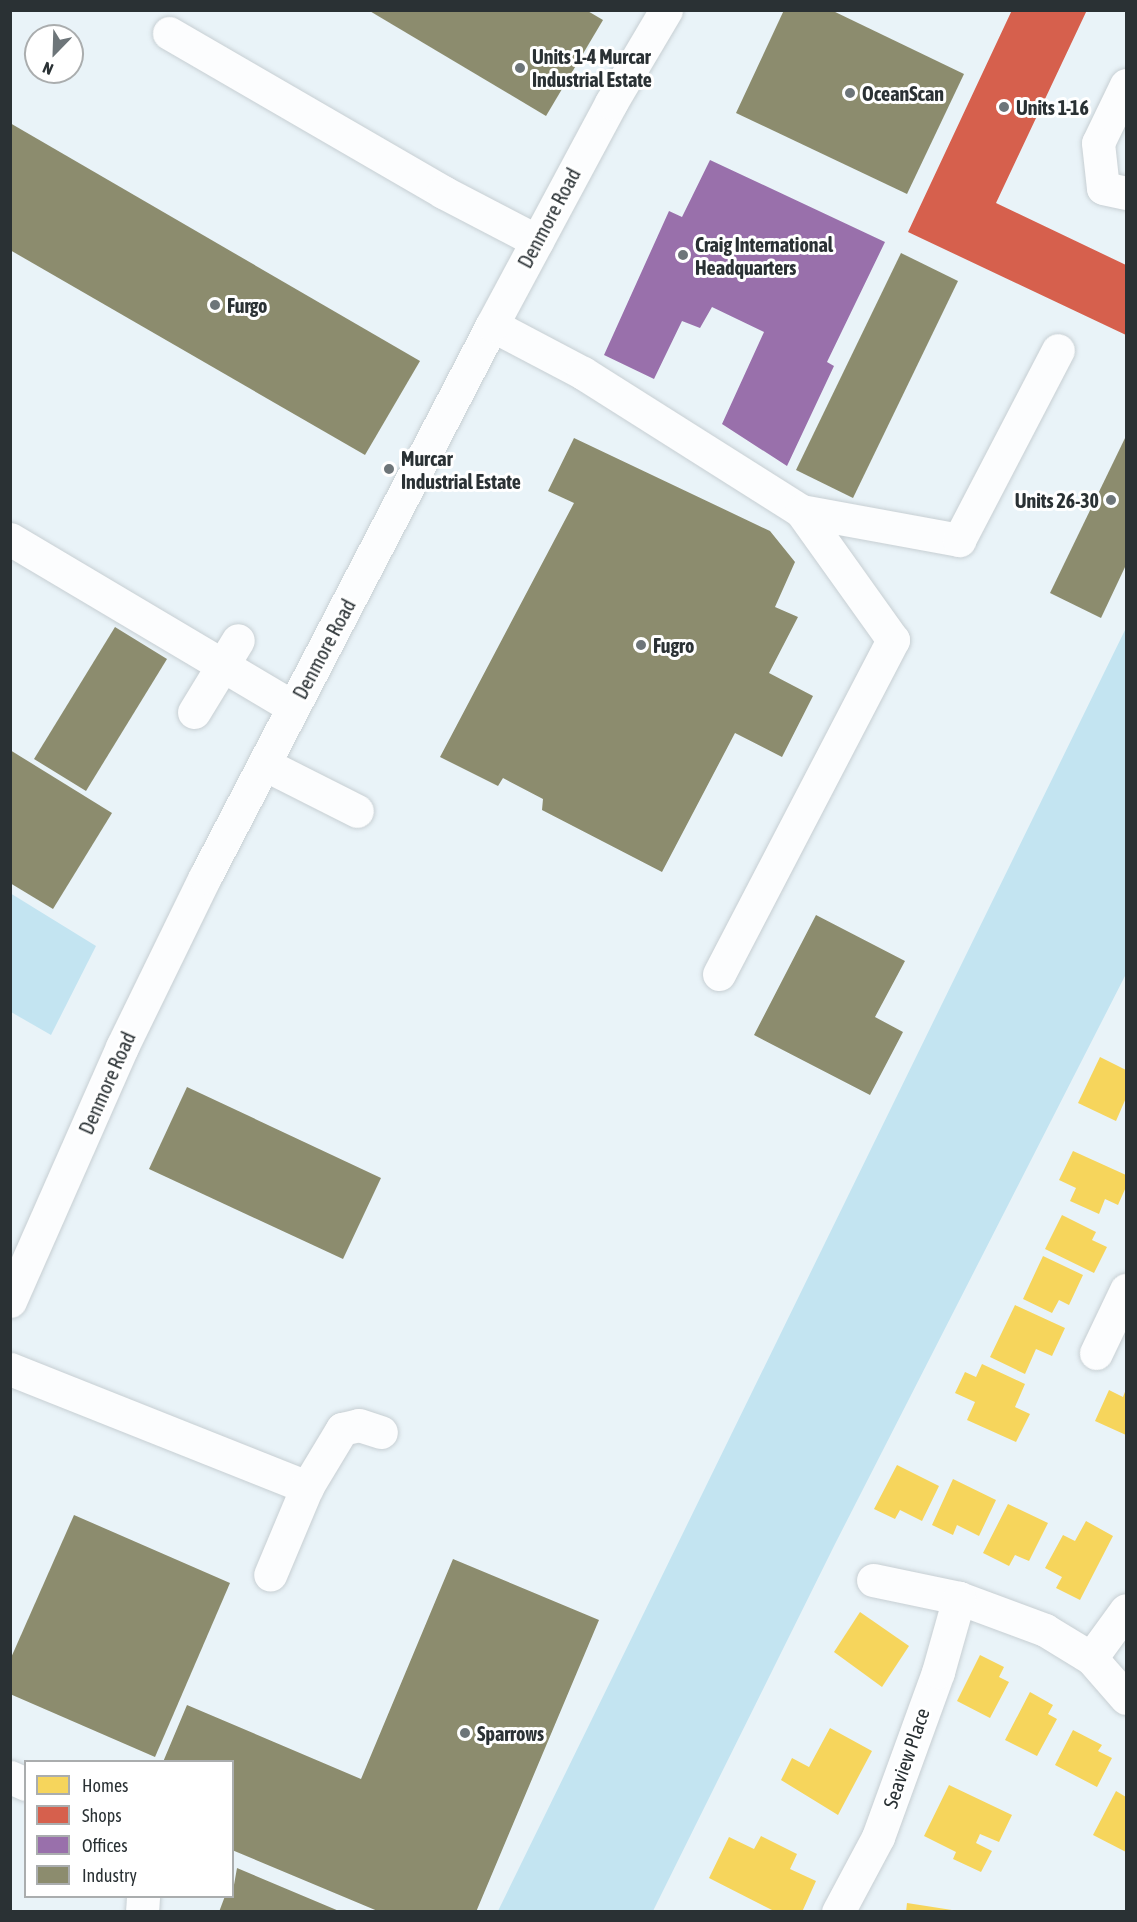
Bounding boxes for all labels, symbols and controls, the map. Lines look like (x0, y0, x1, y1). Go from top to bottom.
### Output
north arrow (24, 24, 84, 84)
place label: Units 1-4 Murcar Industrial Estate (532, 45, 652, 92)
text: N (40, 59, 56, 79)
marker: Units 1-4 Murcar Industrial Estate (513, 61, 527, 75)
place label: OceanScan (862, 81, 944, 105)
marker: OceanScan (843, 86, 857, 100)
place label: Units 1-16 (1016, 95, 1089, 119)
marker: Units 1-16 (997, 100, 1011, 114)
street label: Denmore Road (513, 164, 585, 272)
place label: Craig International Headquarters (695, 232, 833, 279)
marker: Craig International Headquarters (676, 248, 690, 262)
place label: Furgo (227, 293, 267, 317)
marker: Furgo (208, 298, 222, 312)
place label: Murcar Industrial Estate (401, 446, 521, 493)
marker: Murcar Industrial Estate (382, 462, 396, 476)
place label: Units 26-30 (1015, 488, 1099, 512)
marker: Units 26-30 (1104, 493, 1118, 507)
street label: Denmore Road (288, 595, 360, 703)
place label: Fugro (653, 633, 694, 657)
marker: Fugro (634, 638, 648, 652)
street label: Denmore Road (74, 1028, 140, 1138)
street label: Seaview Place (878, 1705, 934, 1811)
place label: Sparrows (477, 1721, 544, 1745)
marker: Sparrows (458, 1726, 472, 1740)
legend (24, 1760, 234, 1898)
text: Homes (82, 1775, 128, 1796)
text: Shops (82, 1805, 122, 1826)
text: Offices (82, 1835, 128, 1856)
text: Industry (82, 1865, 137, 1886)

